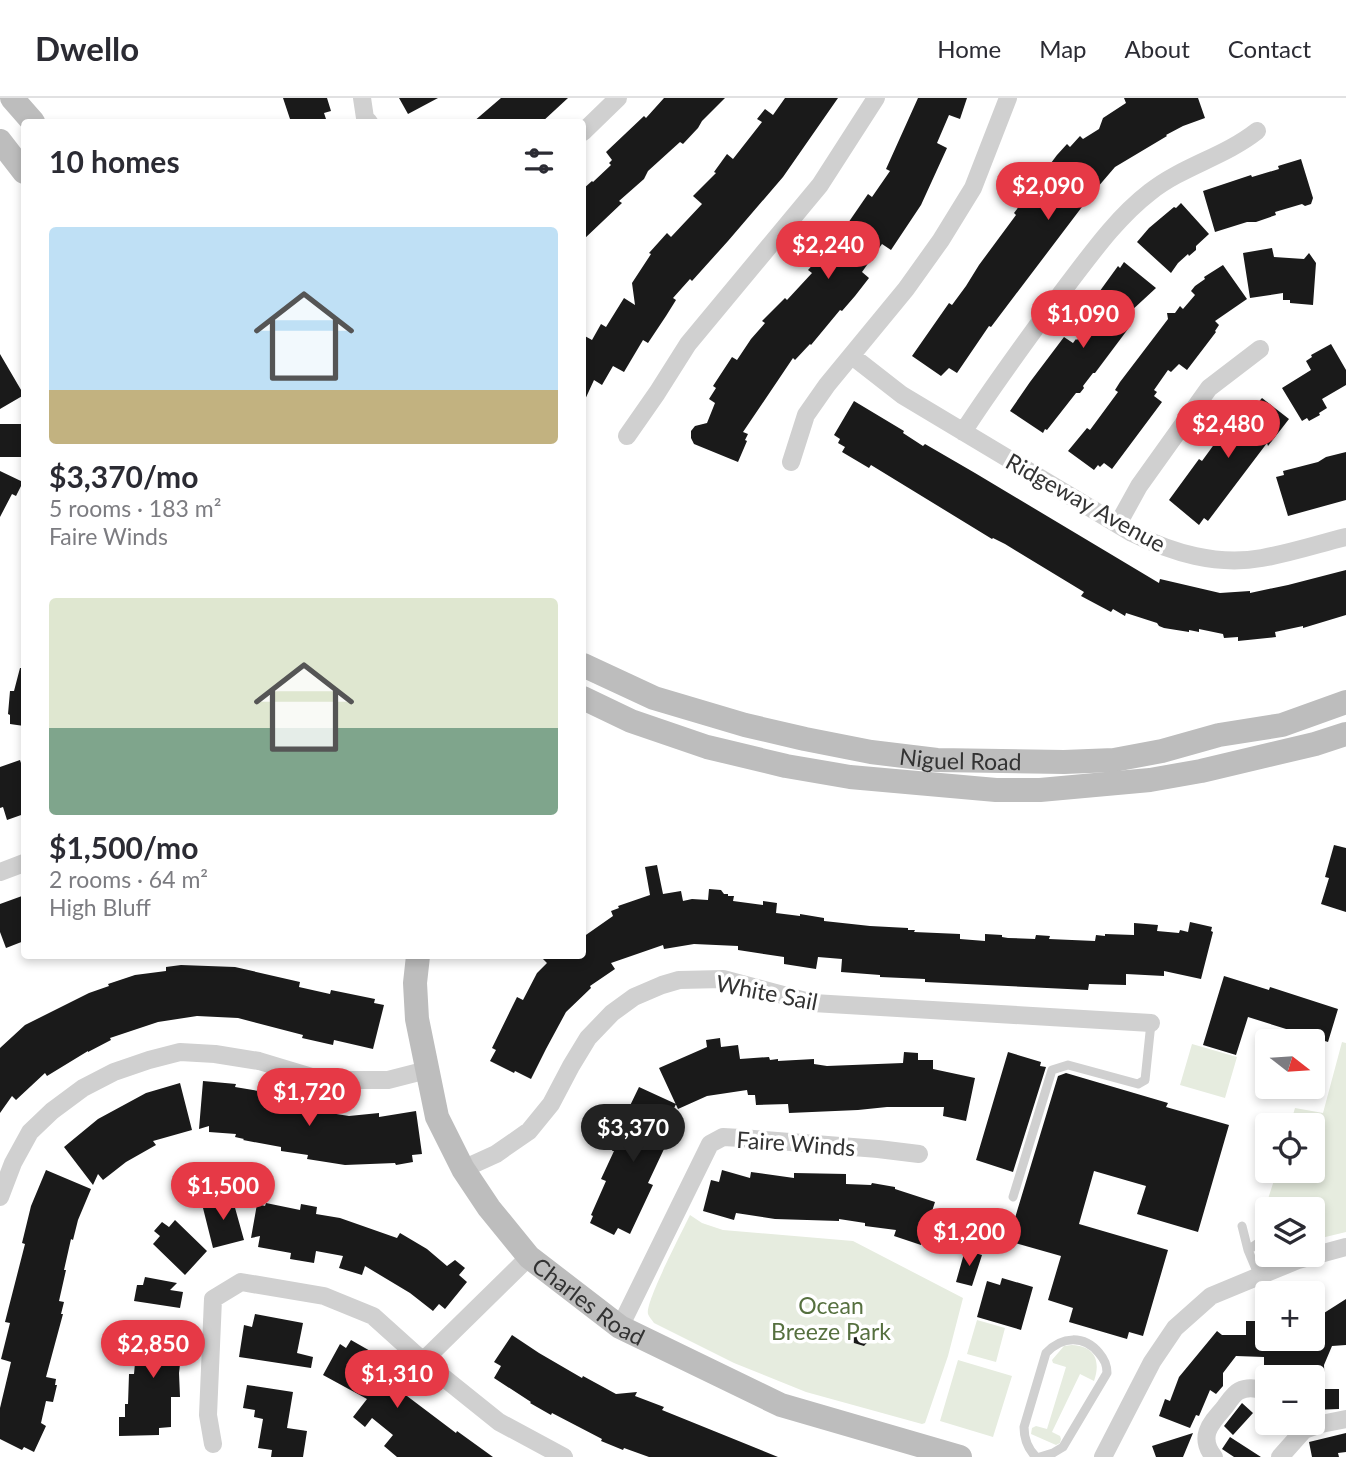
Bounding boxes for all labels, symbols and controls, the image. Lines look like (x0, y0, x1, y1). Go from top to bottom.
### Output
text: Dwello (35, 28, 139, 68)
text: Home (937, 34, 1001, 63)
text: Map (1039, 34, 1087, 63)
text: About (1125, 34, 1190, 63)
text: Contact (1228, 34, 1311, 63)
icon: filters (520, 142, 558, 180)
text: 10 homes (49, 143, 180, 179)
pin: $2,090 (991, 162, 1105, 222)
text: $2,090 (1012, 171, 1084, 199)
pin: $2,240 (771, 222, 885, 281)
text: $2,240 (792, 230, 864, 258)
icon: home (241, 273, 367, 399)
pin: $1,090 (1026, 290, 1140, 350)
text: $1,090 (1047, 299, 1119, 327)
pin: $2,480 (1171, 400, 1285, 460)
text: $2,480 (1192, 409, 1264, 437)
street label: Ridgeway Avenue (1001, 447, 1171, 557)
text: $3,370/mo (49, 458, 198, 494)
text: 5 rooms · 183 m² (49, 494, 221, 522)
text: Faire Winds (49, 522, 168, 550)
icon: home (241, 644, 367, 770)
street label: Niguel Road (898, 742, 1022, 775)
text: $1,500/mo (49, 829, 198, 865)
text: 2 rooms · 64 m² (49, 865, 208, 893)
text: High Bluff (49, 893, 151, 921)
street label: White Sail (714, 968, 820, 1016)
north arrow (1255, 1029, 1325, 1099)
map controls (1255, 1029, 1325, 1435)
pin: $1,720 (252, 1068, 366, 1128)
text: $1,720 (273, 1077, 345, 1105)
pin: $3,370 (576, 1104, 690, 1164)
text: $3,370 (597, 1113, 669, 1141)
button: locate (1255, 1113, 1325, 1183)
street label: Faire Winds (736, 1125, 856, 1161)
pin: $1,500 (166, 1162, 280, 1222)
text: $1,500 (187, 1171, 259, 1199)
button: layers (1255, 1197, 1325, 1267)
pin: $1,200 (912, 1208, 1026, 1268)
text: $1,200 (933, 1217, 1005, 1245)
street label: Charles Road (527, 1251, 649, 1351)
button: + (1255, 1281, 1325, 1351)
park label: Ocean Breeze Park (771, 1291, 891, 1345)
pin: $2,850 (96, 1320, 210, 1380)
text: $2,850 (117, 1329, 189, 1357)
pin: $1,310 (340, 1350, 454, 1410)
text: $1,310 (361, 1359, 433, 1387)
button: − (1255, 1365, 1325, 1435)

